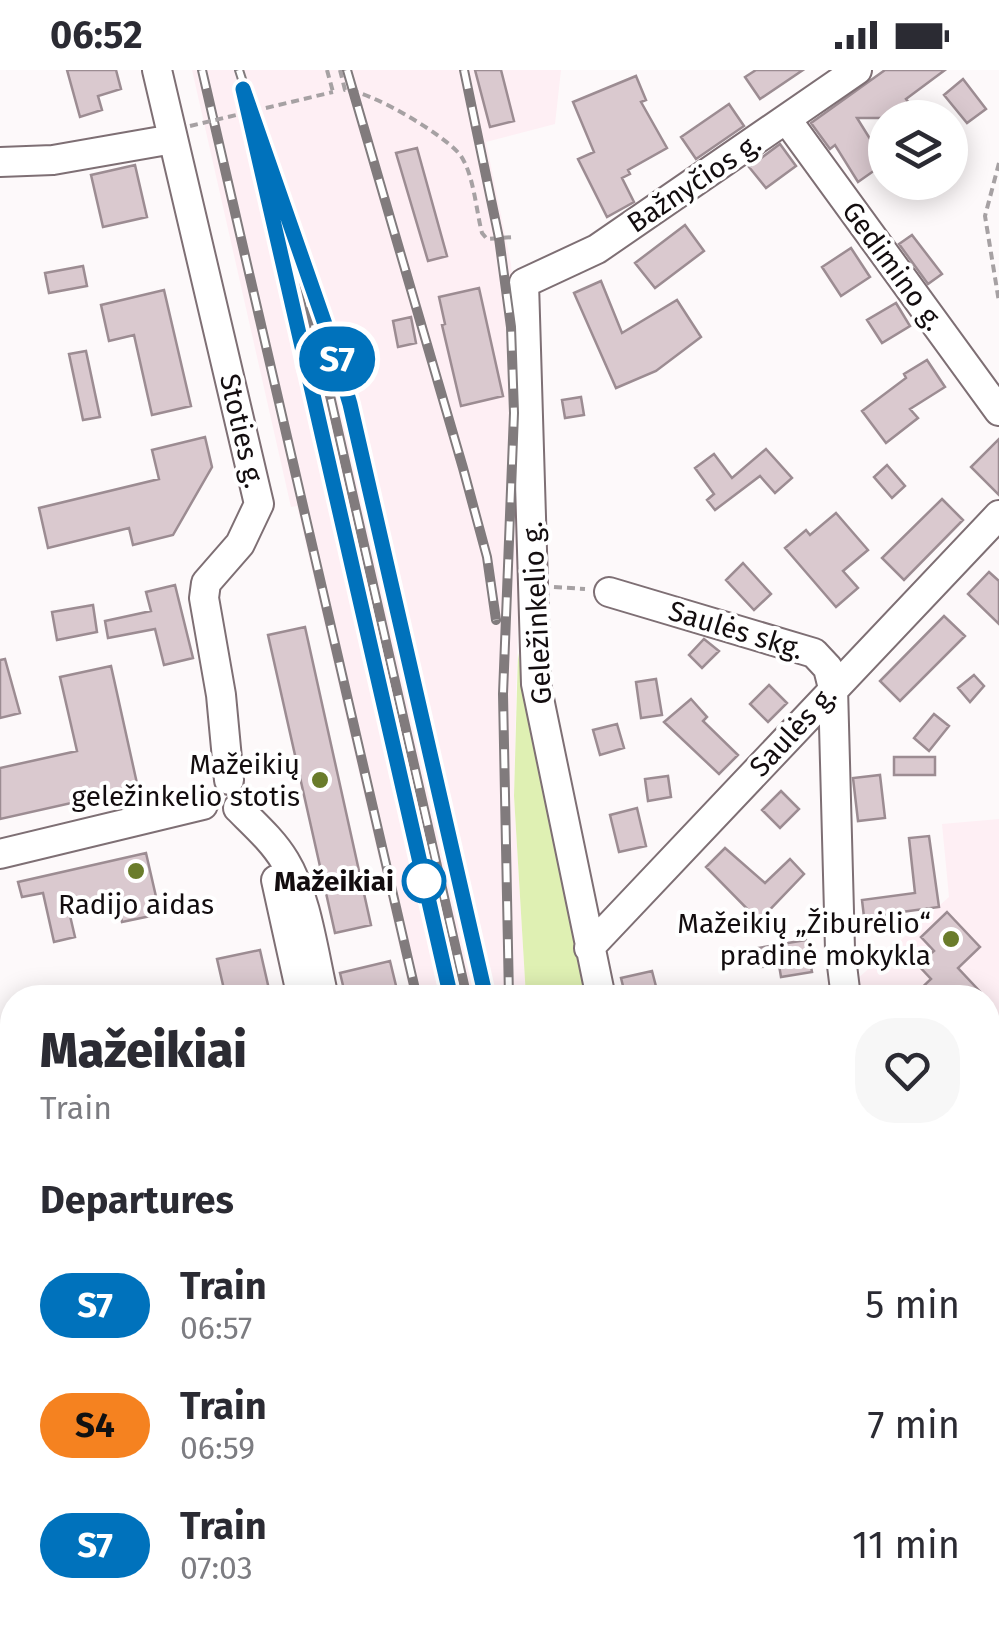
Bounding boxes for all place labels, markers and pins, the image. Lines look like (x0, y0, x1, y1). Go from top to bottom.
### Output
place label: Mažeikių geležinkelio stotis (72, 748, 300, 813)
marker: Mažeikių geležinkelio stotis (309, 769, 331, 791)
marker: Radijo aidas (125, 860, 147, 882)
marker: Mažeikiai (403, 860, 445, 902)
place label: Mažeikiai (274, 865, 394, 898)
place label: Radijo aidas (58, 888, 214, 921)
place label: Mažeikių „Žiburėlio“ pradinė mokykla (677, 907, 931, 972)
marker: Mažeikių „Žiburėlio“ pradinė mokykla (940, 928, 962, 950)

